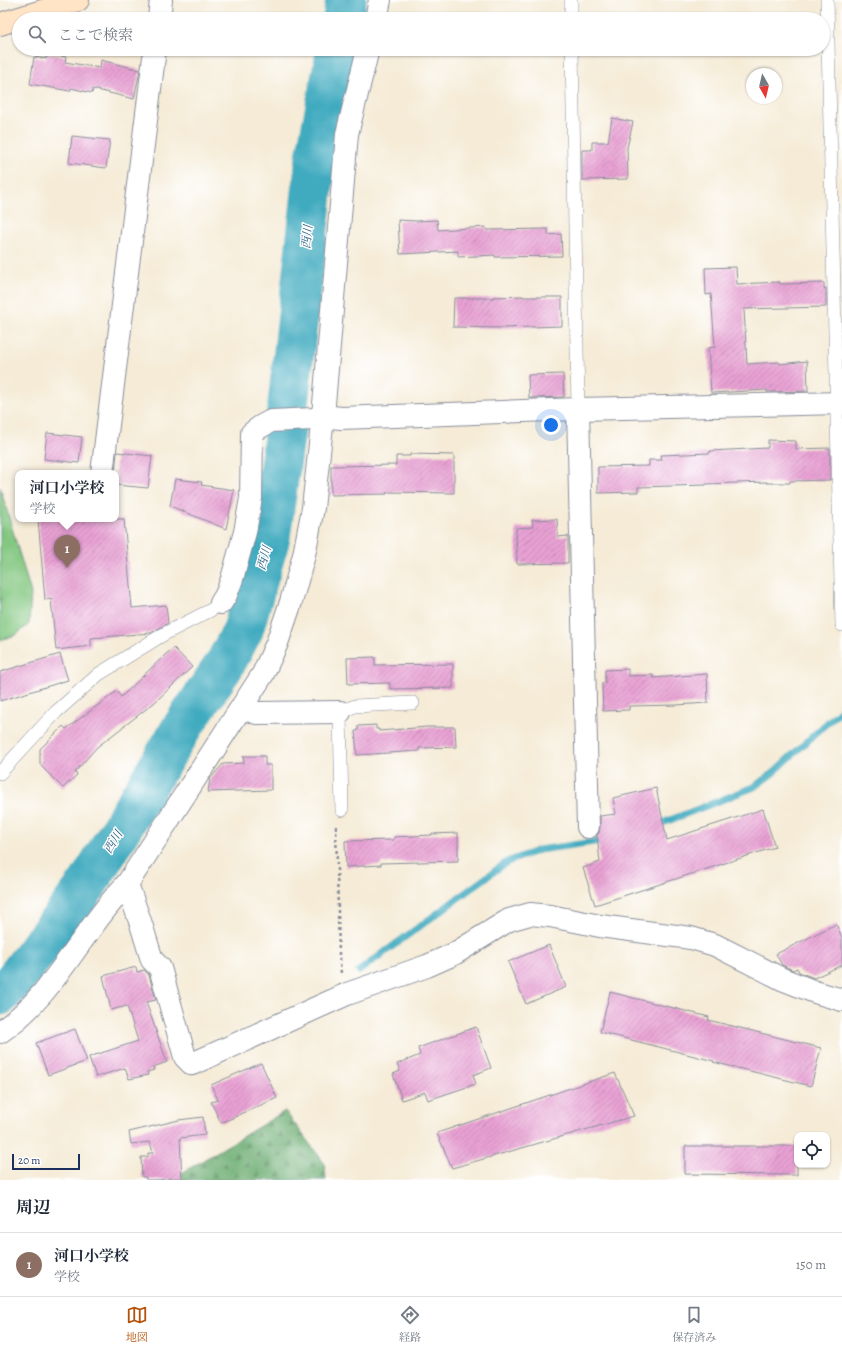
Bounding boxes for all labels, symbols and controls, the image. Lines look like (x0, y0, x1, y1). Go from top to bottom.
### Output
search box (12, 12, 830, 56)
icon: search (26, 23, 48, 45)
text: ここで検索 (58, 25, 133, 45)
north arrow (746, 68, 782, 104)
water label: 西川 (298, 222, 316, 250)
your location (541, 415, 561, 435)
popup (15, 470, 119, 522)
text: 河口小学校 (29, 478, 105, 498)
text: 学校 (29, 500, 56, 517)
pin: 1 (54, 535, 80, 568)
water label: 西川 (253, 542, 276, 572)
water label: 西川 (100, 826, 127, 856)
map controls (794, 1132, 830, 1168)
button: locate (794, 1132, 830, 1168)
scale bar (12, 1152, 80, 1171)
text: 20 m (18, 1153, 40, 1168)
text: 周辺 (16, 1196, 50, 1219)
text: 河口小学校 (54, 1246, 129, 1266)
text: 1 (27, 1256, 31, 1273)
text: 150 m (796, 1256, 826, 1273)
text: 学校 (54, 1268, 80, 1285)
tab: 地図 (126, 1304, 148, 1345)
tab: 経路 (399, 1304, 421, 1345)
tab: 保存済み (672, 1304, 716, 1345)

